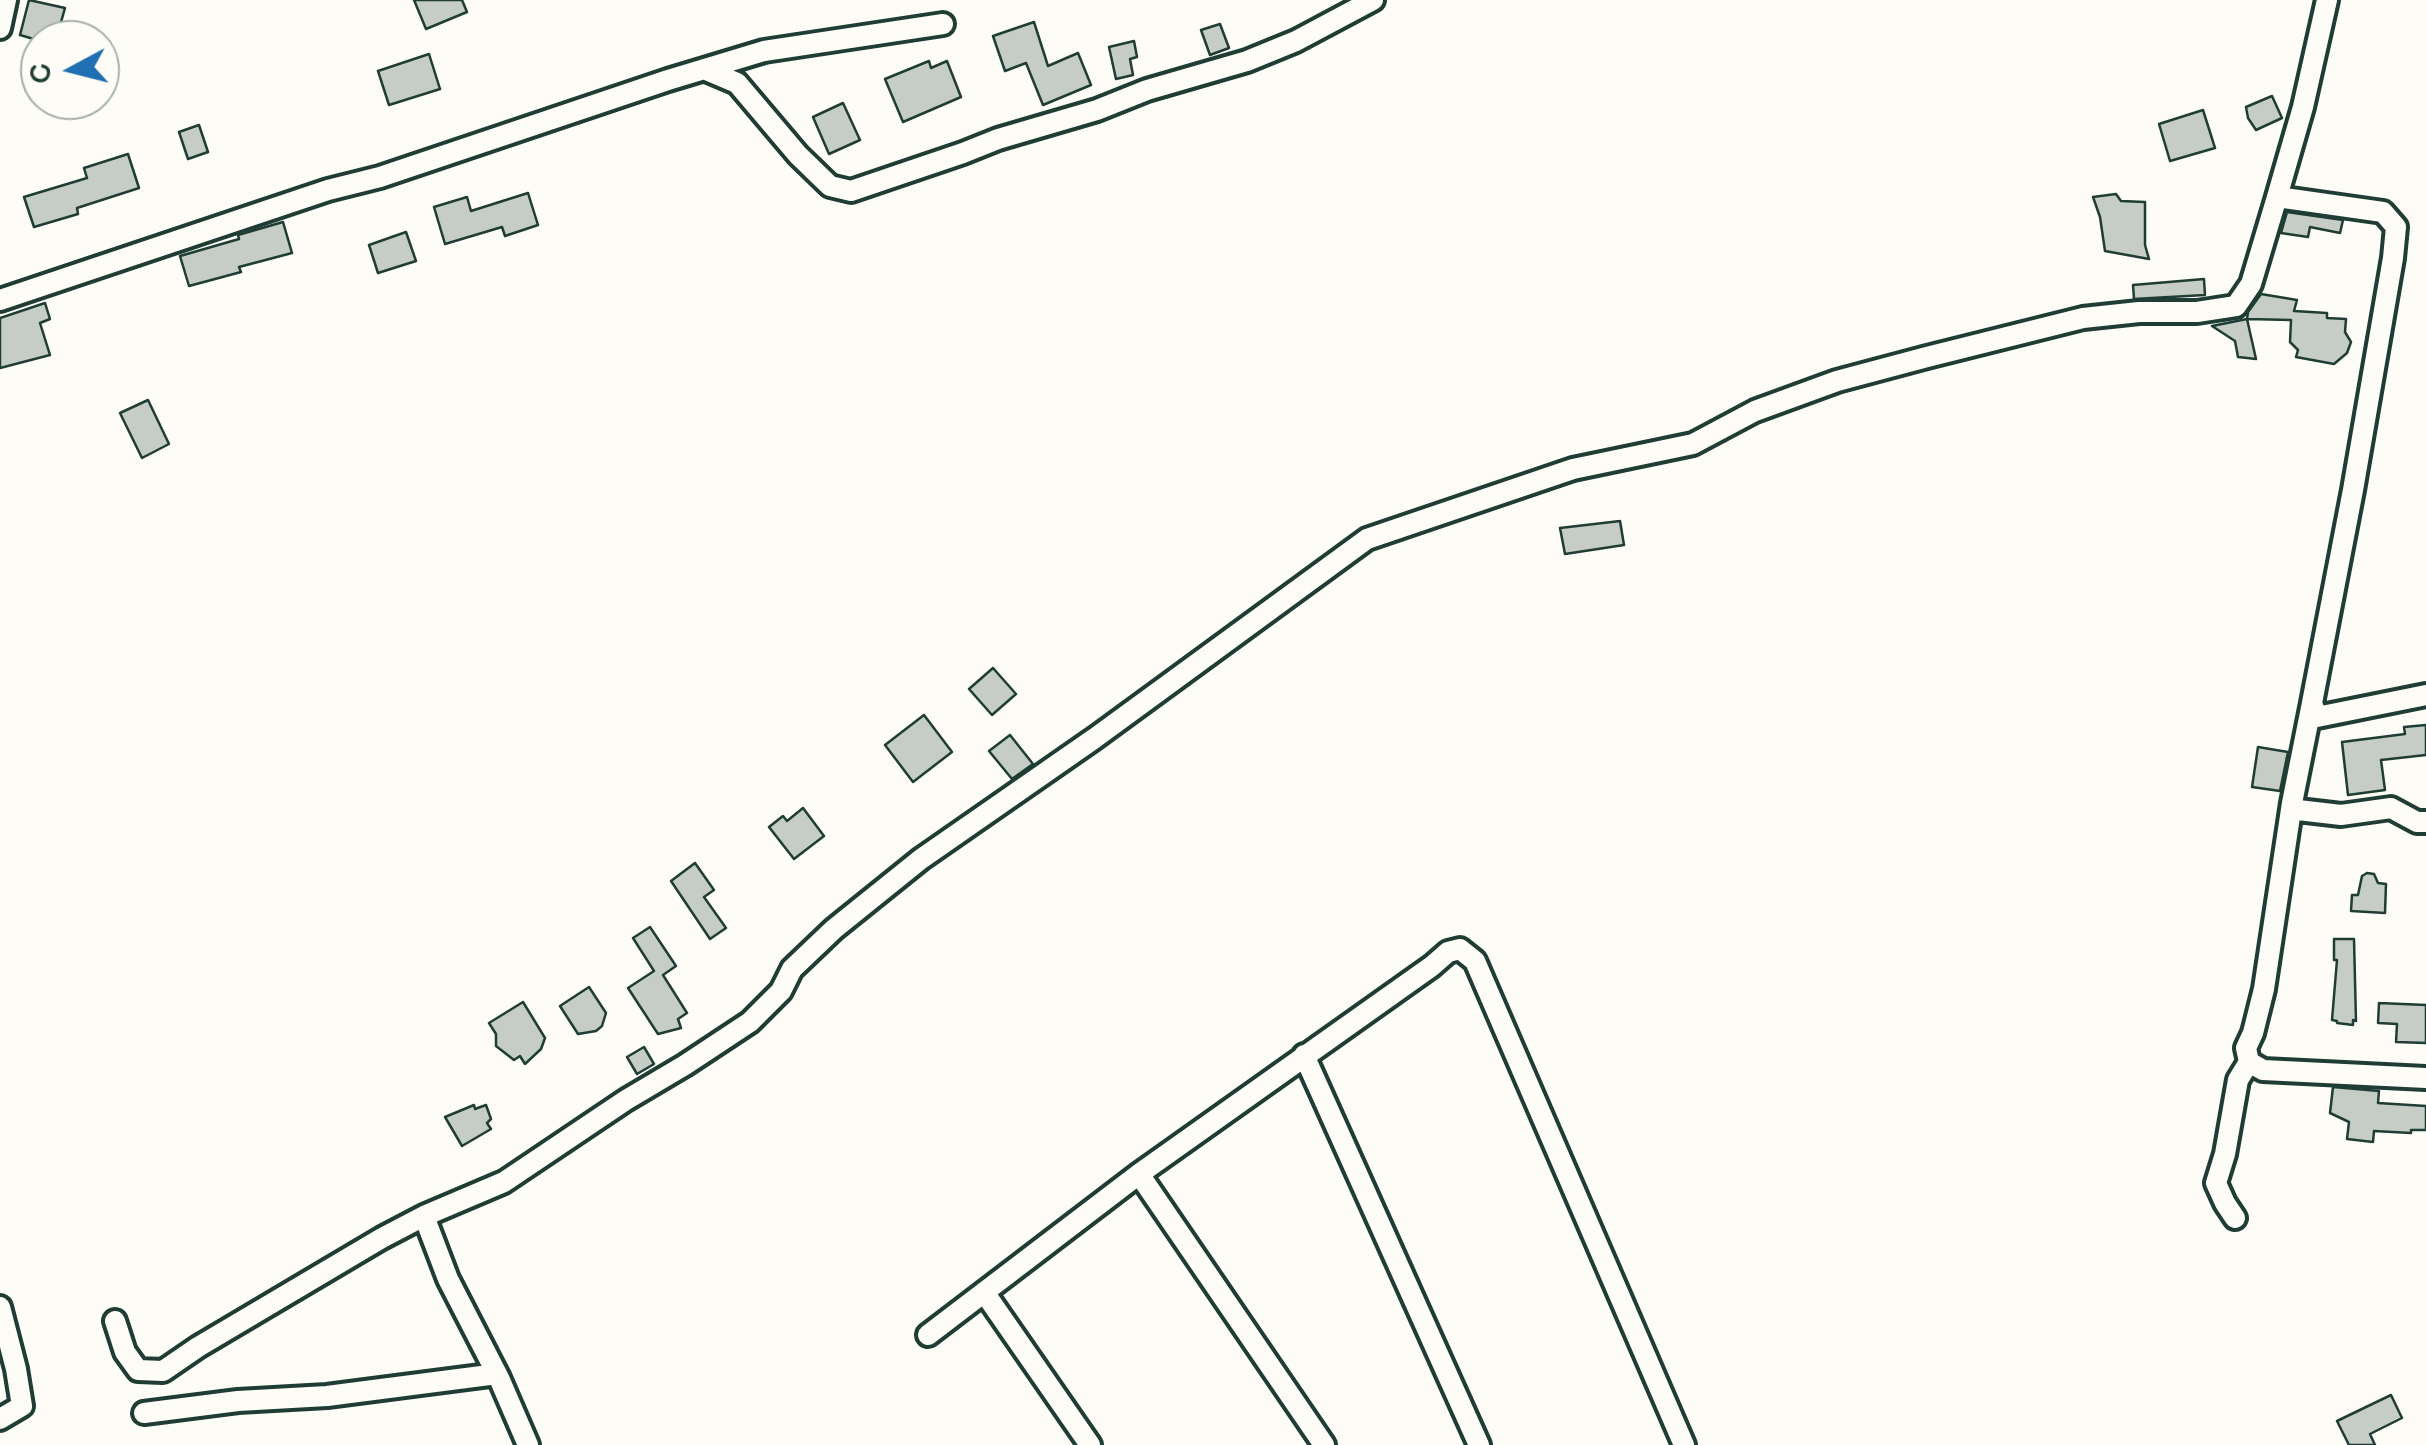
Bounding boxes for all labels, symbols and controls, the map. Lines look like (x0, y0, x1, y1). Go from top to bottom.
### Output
north arrow (20, 20, 120, 120)
text: С (24, 62, 59, 85)

